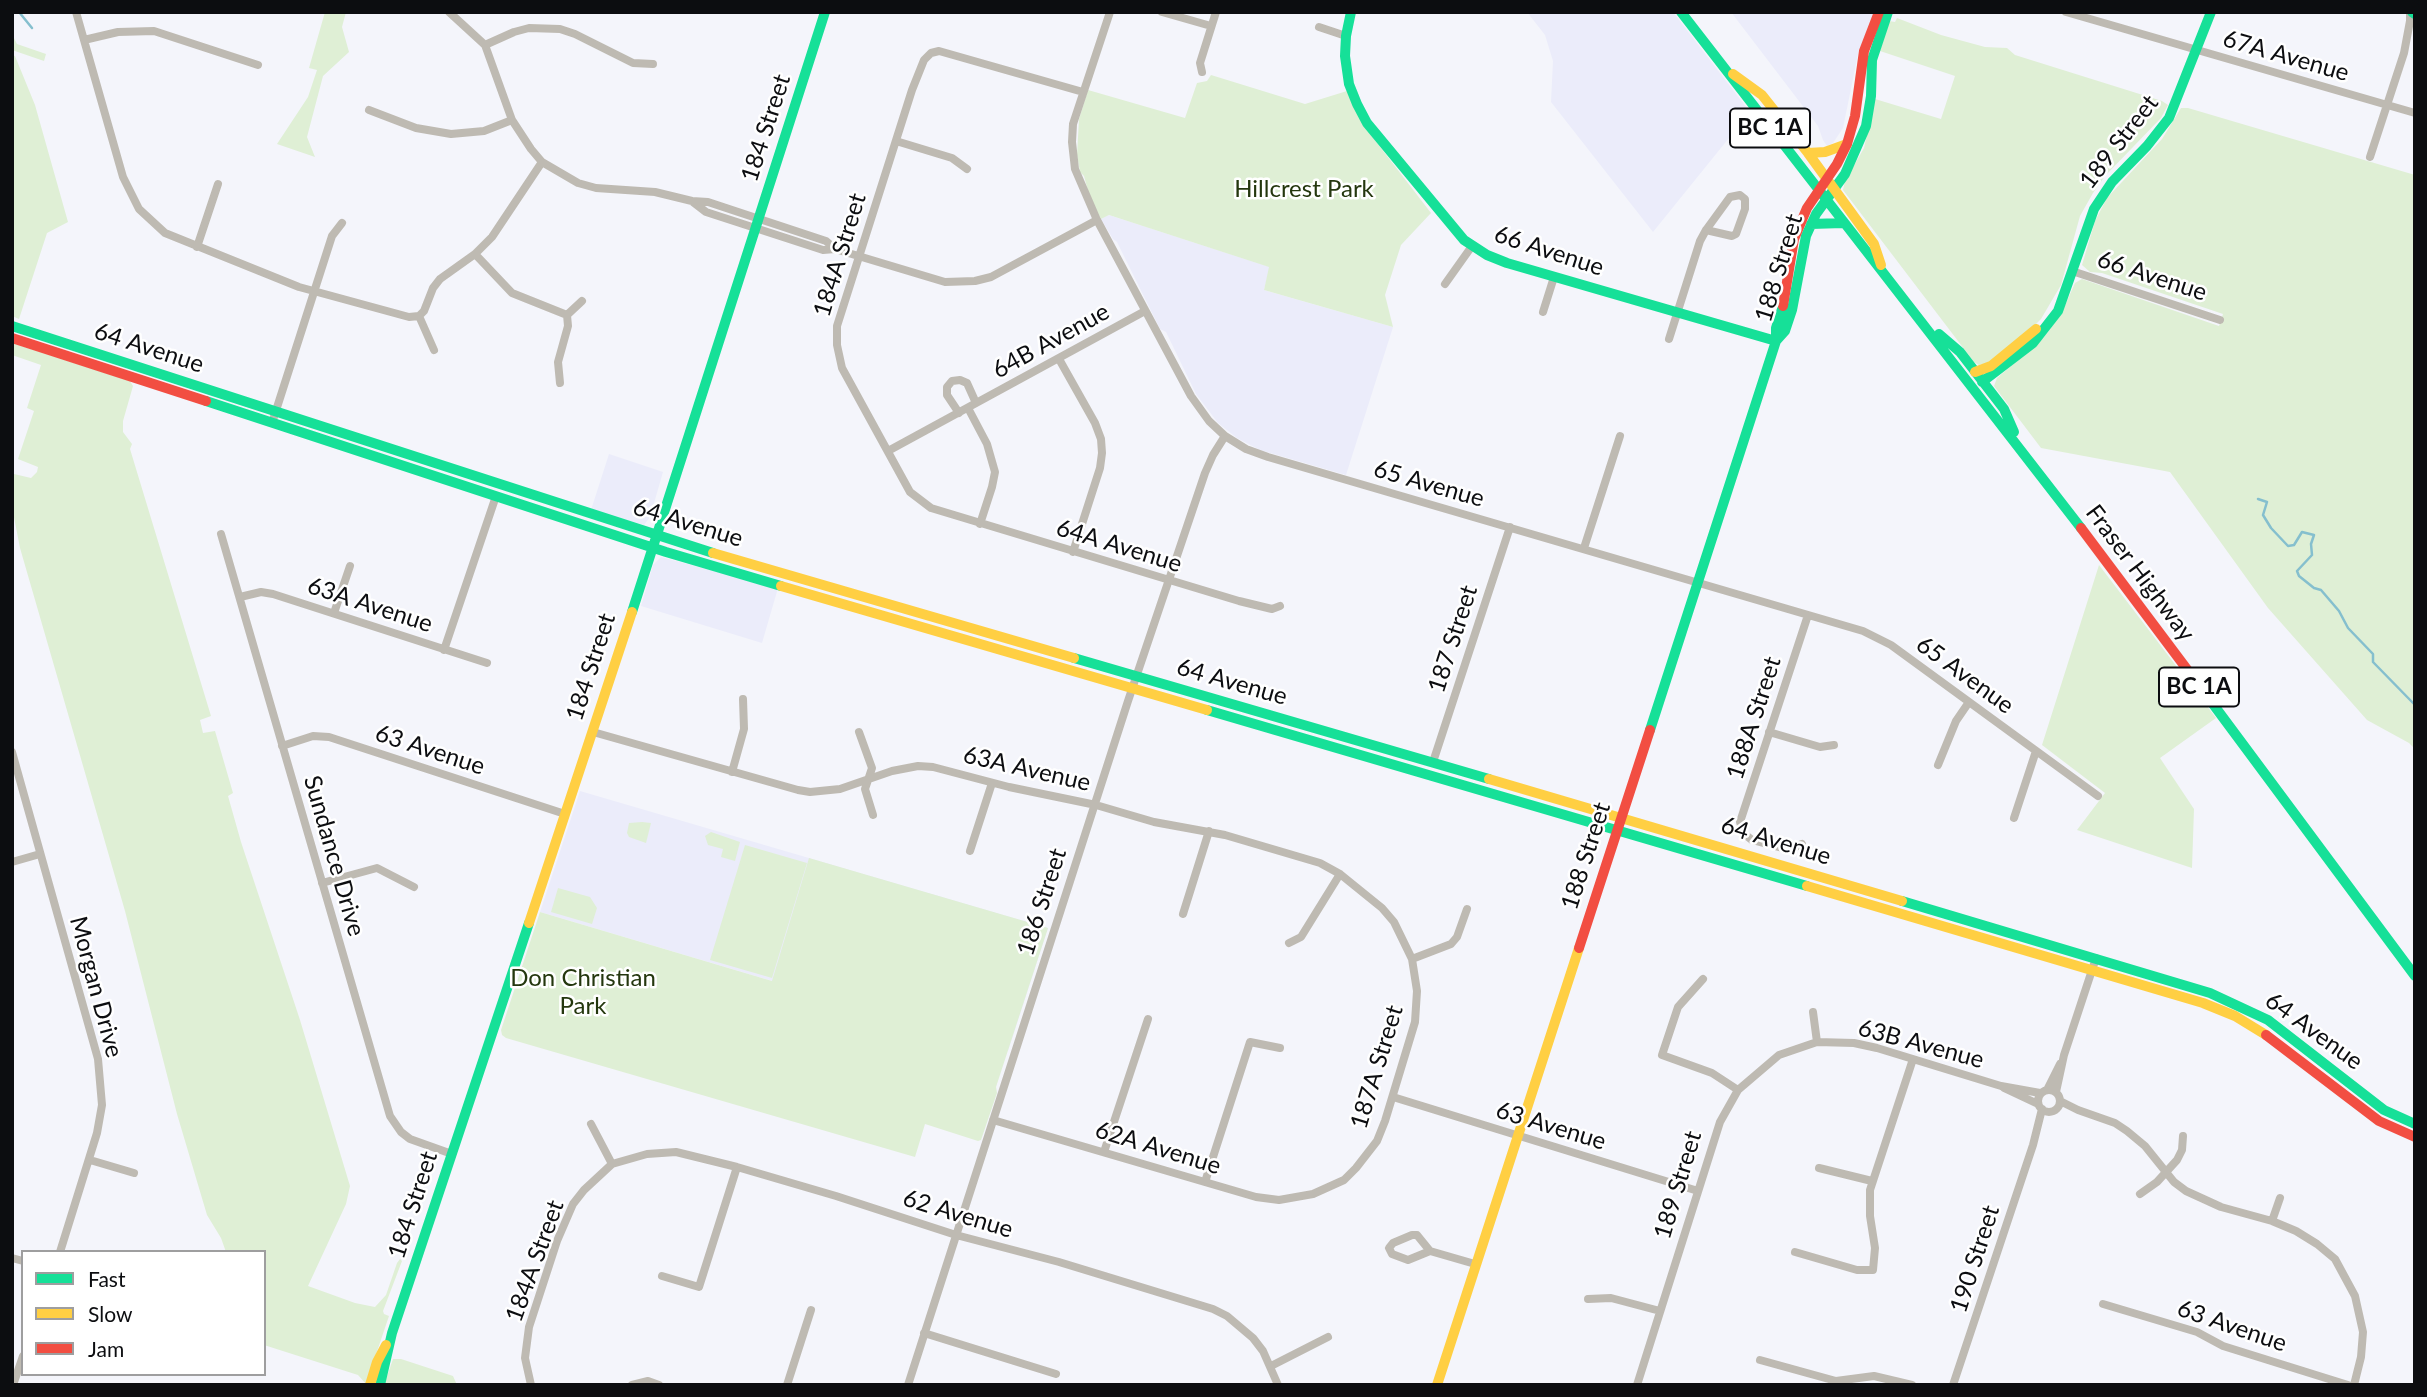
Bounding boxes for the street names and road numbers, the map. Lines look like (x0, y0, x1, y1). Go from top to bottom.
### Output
street label: 67A Avenue (2220, 24, 2352, 88)
street label: 184 Street (735, 71, 797, 185)
street label: 189 Street (2073, 89, 2165, 195)
road number: BC 1A (1730, 108, 1810, 148)
street label: 184A Street (808, 190, 872, 320)
street label: 188 Street (1749, 211, 1809, 325)
street label: 66 Avenue (1491, 220, 1607, 282)
street label: 66 Avenue (2094, 245, 2210, 307)
street label: 64B Avenue (988, 297, 1114, 385)
street label: 64 Avenue (91, 317, 207, 379)
street label: 65 Avenue (1371, 455, 1487, 513)
street label: 64 Avenue (630, 493, 746, 553)
street label: Fraser Highway (2079, 499, 2201, 647)
street label: 64A Avenue (1053, 513, 1185, 579)
street label: 63A Avenue (304, 571, 436, 639)
street label: 187 Street (1422, 582, 1484, 696)
street label: 184 Street (560, 610, 622, 724)
street label: 65 Avenue (1911, 630, 2019, 720)
street label: 64 Avenue (1174, 653, 1290, 711)
street label: 188A Street (1721, 653, 1787, 783)
road number: BC 1A (2159, 667, 2239, 706)
street label: 63 Avenue (372, 719, 488, 781)
street label: 63A Avenue (961, 740, 1093, 798)
street label: Sundance Drive (297, 772, 371, 940)
street label: 188 Street (1555, 799, 1617, 913)
street label: 64 Avenue (1718, 811, 1834, 871)
street label: 186 Street (1011, 845, 1073, 959)
street label: Morgan Drive (63, 913, 129, 1061)
street label: 64 Avenue (2260, 986, 2368, 1076)
street label: 187A Street (1345, 1002, 1409, 1132)
street label: 63B Avenue (1855, 1013, 1987, 1075)
street label: 63 Avenue (1493, 1096, 1609, 1156)
street label: 62A Avenue (1092, 1115, 1224, 1181)
street label: 189 Street (1648, 1128, 1708, 1242)
street label: 184 Street (382, 1148, 444, 1262)
street label: 62 Avenue (900, 1184, 1016, 1244)
street label: 184A Street (500, 1196, 570, 1326)
street label: 190 Street (1944, 1202, 2006, 1316)
street label: 63 Avenue (2174, 1294, 2290, 1358)

